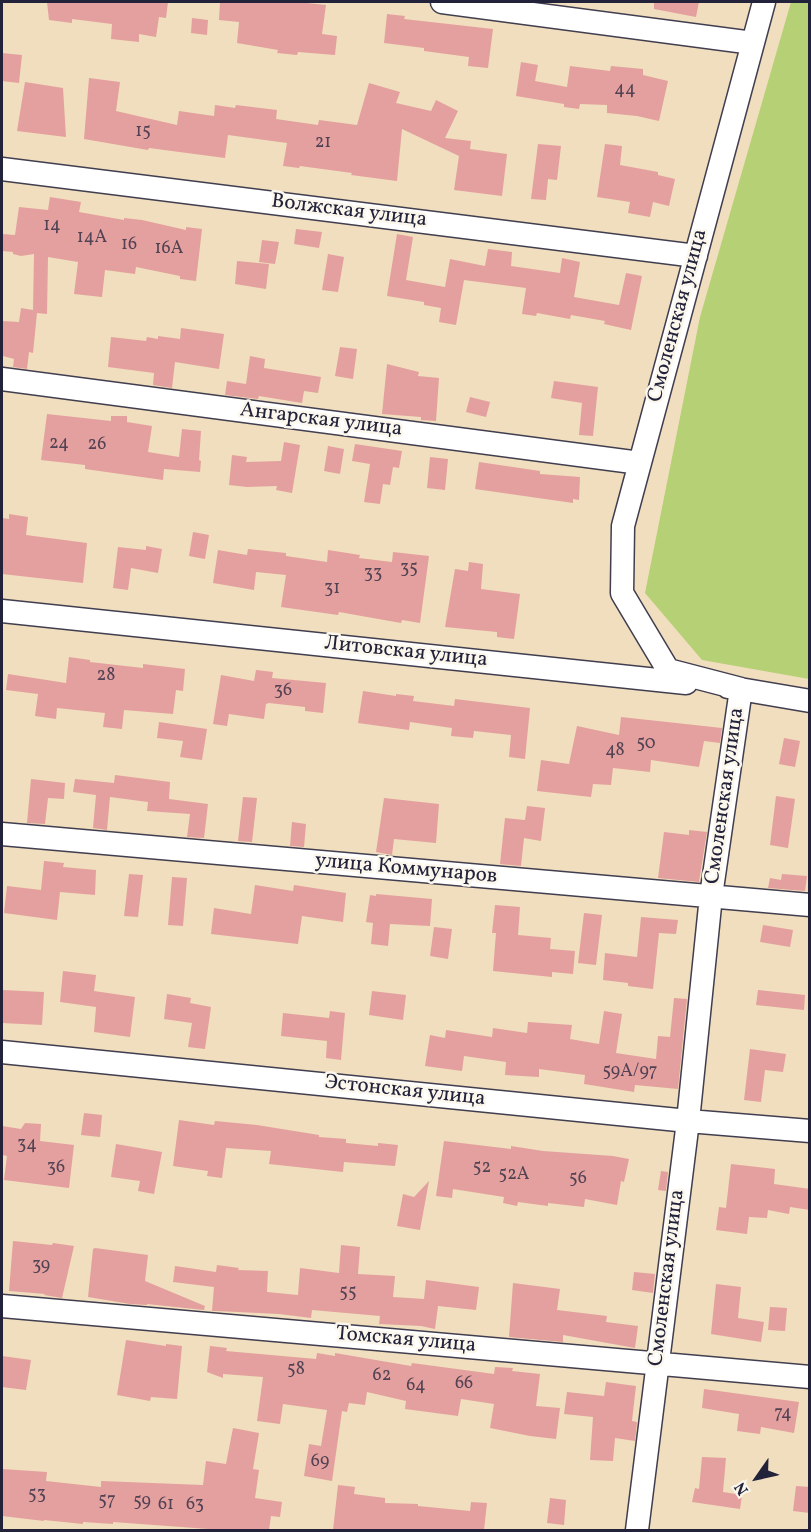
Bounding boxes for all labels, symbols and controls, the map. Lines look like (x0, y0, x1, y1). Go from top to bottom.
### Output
house number: 44 (614, 80, 636, 102)
house number: 15 (135, 122, 151, 144)
house number: 21 (315, 133, 331, 155)
street label: Волжская улица (270, 190, 428, 234)
house number: 14 (43, 216, 61, 238)
street label: Смоленская улица (644, 227, 714, 405)
house number: 14А (77, 228, 107, 250)
house number: 16 (121, 235, 137, 257)
house number: 16А (155, 239, 183, 261)
street label: Ангарская улица (238, 399, 404, 443)
house number: 24 (49, 434, 69, 456)
house number: 26 (88, 435, 106, 457)
house number: 35 (400, 559, 418, 581)
house number: 33 (364, 564, 382, 586)
house number: 31 (324, 579, 340, 601)
street label: Литовская улица (323, 632, 489, 674)
house number: 28 (97, 666, 115, 688)
house number: 36 (274, 681, 292, 703)
street label: Смоленская улица (701, 706, 751, 886)
house number: 50 (636, 734, 656, 756)
house number: 48 (605, 741, 625, 763)
street label: улица Коммунаров (314, 849, 498, 891)
house number: 59А/97 (603, 1062, 657, 1084)
street label: Эстонская улица (323, 1071, 487, 1113)
house number: 34 (17, 1135, 37, 1157)
house number: 36 (47, 1158, 65, 1180)
house number: 52 (473, 1158, 491, 1180)
house number: 52А (499, 1165, 529, 1187)
house number: 56 (569, 1169, 587, 1191)
street label: Смоленская улица (645, 1188, 691, 1368)
house number: 39 (32, 1256, 50, 1278)
house number: 55 (339, 1283, 357, 1305)
street label: Томская улица (335, 1322, 477, 1360)
house number: 58 (287, 1360, 305, 1382)
house number: 62 (373, 1366, 391, 1388)
house number: 66 (455, 1374, 473, 1396)
house number: 64 (406, 1376, 426, 1398)
house number: 74 (774, 1404, 792, 1426)
north arrow (727, 1448, 787, 1508)
house number: 69 (311, 1452, 329, 1474)
text: N (730, 1477, 754, 1499)
house number: 53 (28, 1485, 46, 1507)
house number: 57 (98, 1491, 116, 1513)
house number: 59 (133, 1492, 151, 1514)
house number: 61 (158, 1495, 174, 1517)
house number: 63 (186, 1495, 204, 1517)

